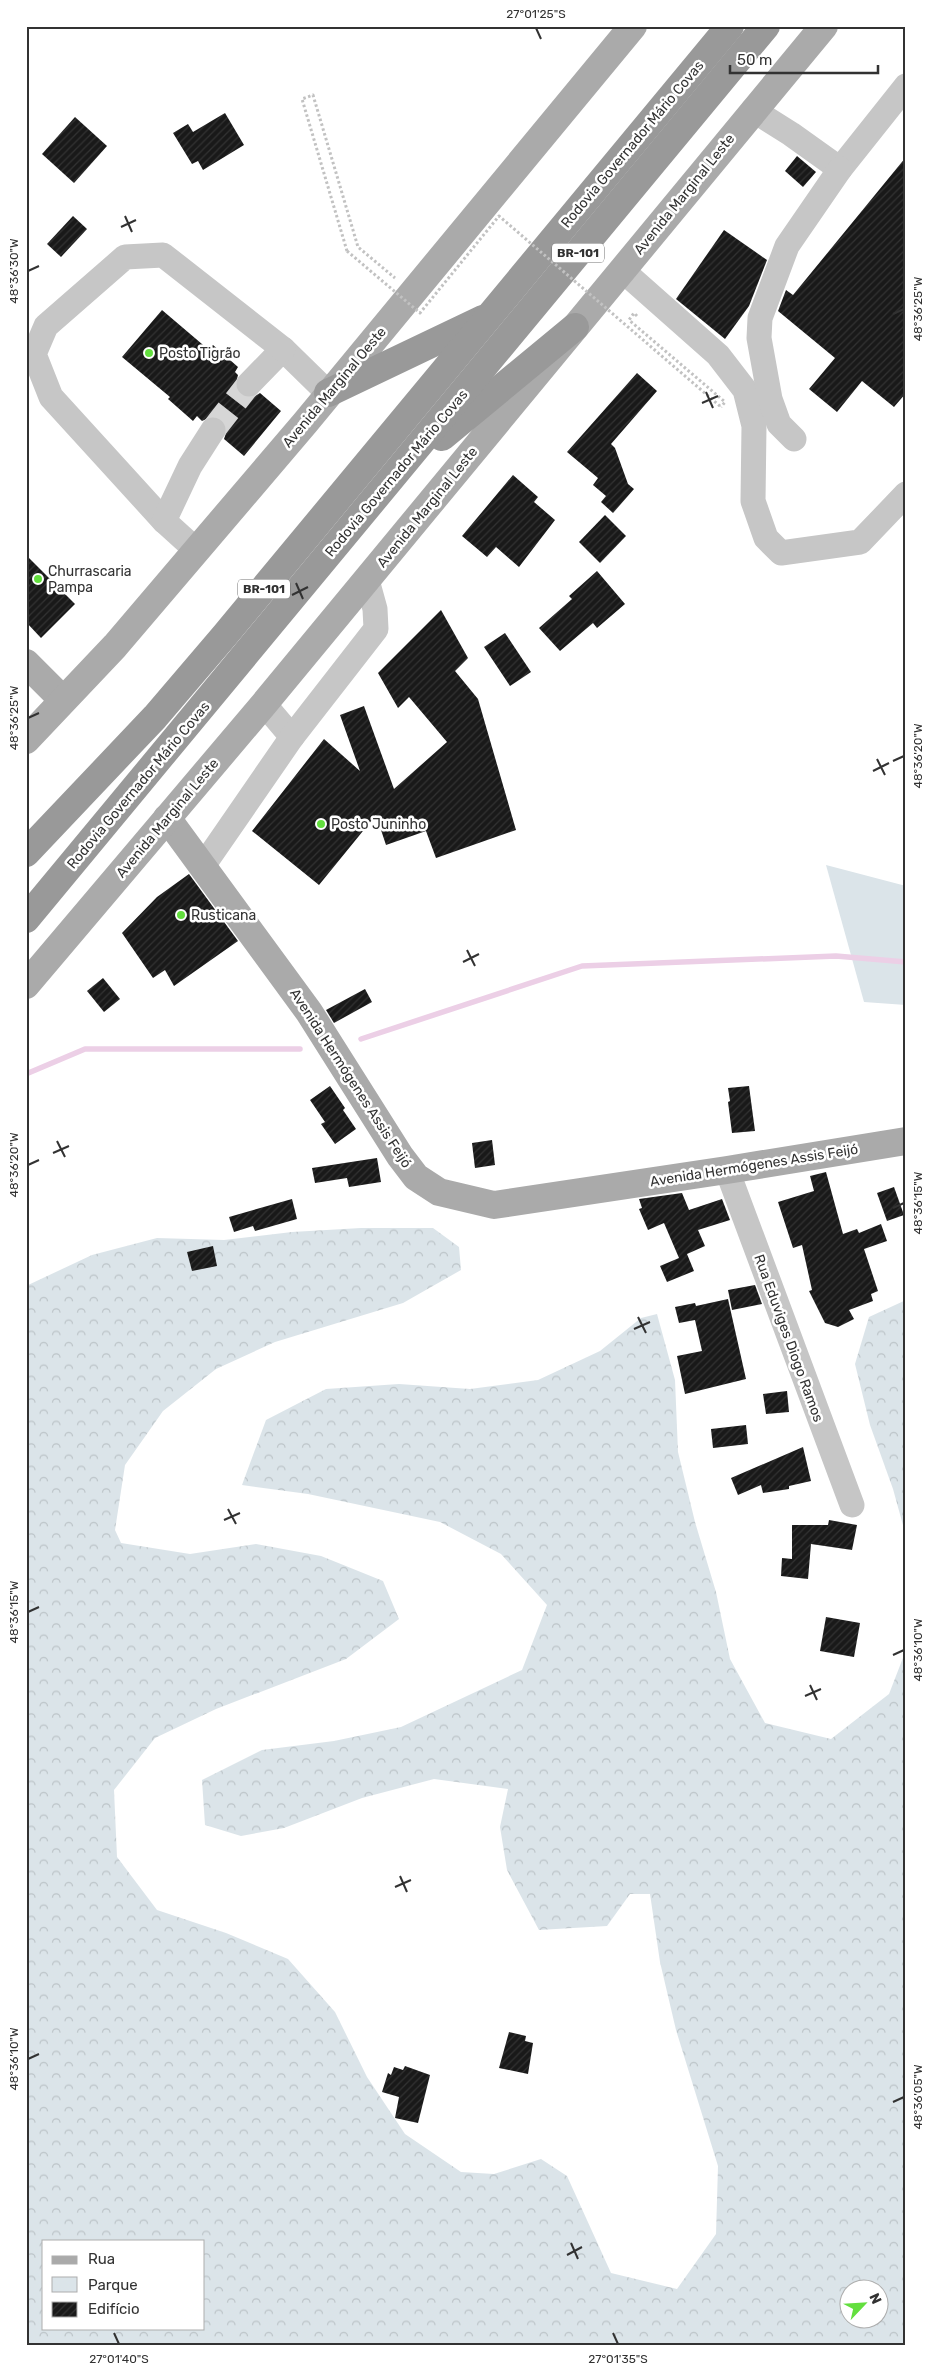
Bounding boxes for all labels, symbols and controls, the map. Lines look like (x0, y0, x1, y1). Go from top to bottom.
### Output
text: 27°01'25"S (506, 7, 566, 21)
scale bar (730, 42, 877, 74)
text: 50 m (737, 51, 772, 69)
street label: Rodovia Governador Mário Covas (557, 57, 707, 231)
street label: Avenida Marginal Leste (630, 130, 738, 258)
text: 48°36'30"W (7, 238, 21, 304)
road number: BR-101 (552, 244, 604, 262)
text: 48°36'25"W (911, 276, 925, 341)
street label: Avenida Marginal Oeste (279, 323, 390, 451)
place label: Posto Tigrão (159, 345, 240, 362)
marker: Posto Tigrão (143, 347, 155, 359)
street label: Rodovia Governador Mário Covas (321, 386, 471, 560)
street label: Avenida Marginal Leste (373, 443, 481, 571)
place label: Churrascaria Pampa (48, 563, 132, 596)
marker: Churrascaria Pampa (32, 573, 44, 585)
road number: BR-101 (238, 580, 290, 598)
text: 48°36'25"W (7, 685, 21, 750)
street label: Rodovia Governador Mário Covas (63, 698, 213, 872)
text: 48°36'20"W (911, 723, 925, 789)
street label: Avenida Marginal Leste (113, 755, 222, 881)
place label: Posto Juninho (331, 816, 426, 833)
marker: Posto Juninho (315, 818, 327, 830)
place label: Rusticana (191, 907, 256, 924)
marker: Rusticana (175, 909, 187, 921)
street label: Avenida Hermógenes Assis Feijó (286, 985, 415, 1171)
text: 48°36'20"W (7, 1132, 21, 1198)
street label: Avenida Hermógenes Assis Feijó (649, 1141, 859, 1190)
text: 48°36'15"W (911, 1171, 925, 1234)
street label: Rua Eduviges Diogo Ramos (750, 1252, 827, 1424)
text: 48°36'15"W (7, 1580, 21, 1643)
text: 48°36'10"W (911, 1618, 925, 1682)
text: 48°36'10"W (7, 2027, 21, 2091)
text: 48°36'05"W (911, 2064, 925, 2130)
legend (42, 2240, 205, 2330)
text: Rua (88, 2250, 115, 2268)
text: Parque (88, 2276, 138, 2294)
north arrow (840, 2280, 890, 2330)
text: N (865, 2291, 885, 2307)
text: Edifício (88, 2300, 140, 2318)
text: 27°01'40"S (89, 2352, 149, 2366)
text: 27°01'35"S (588, 2352, 648, 2366)

